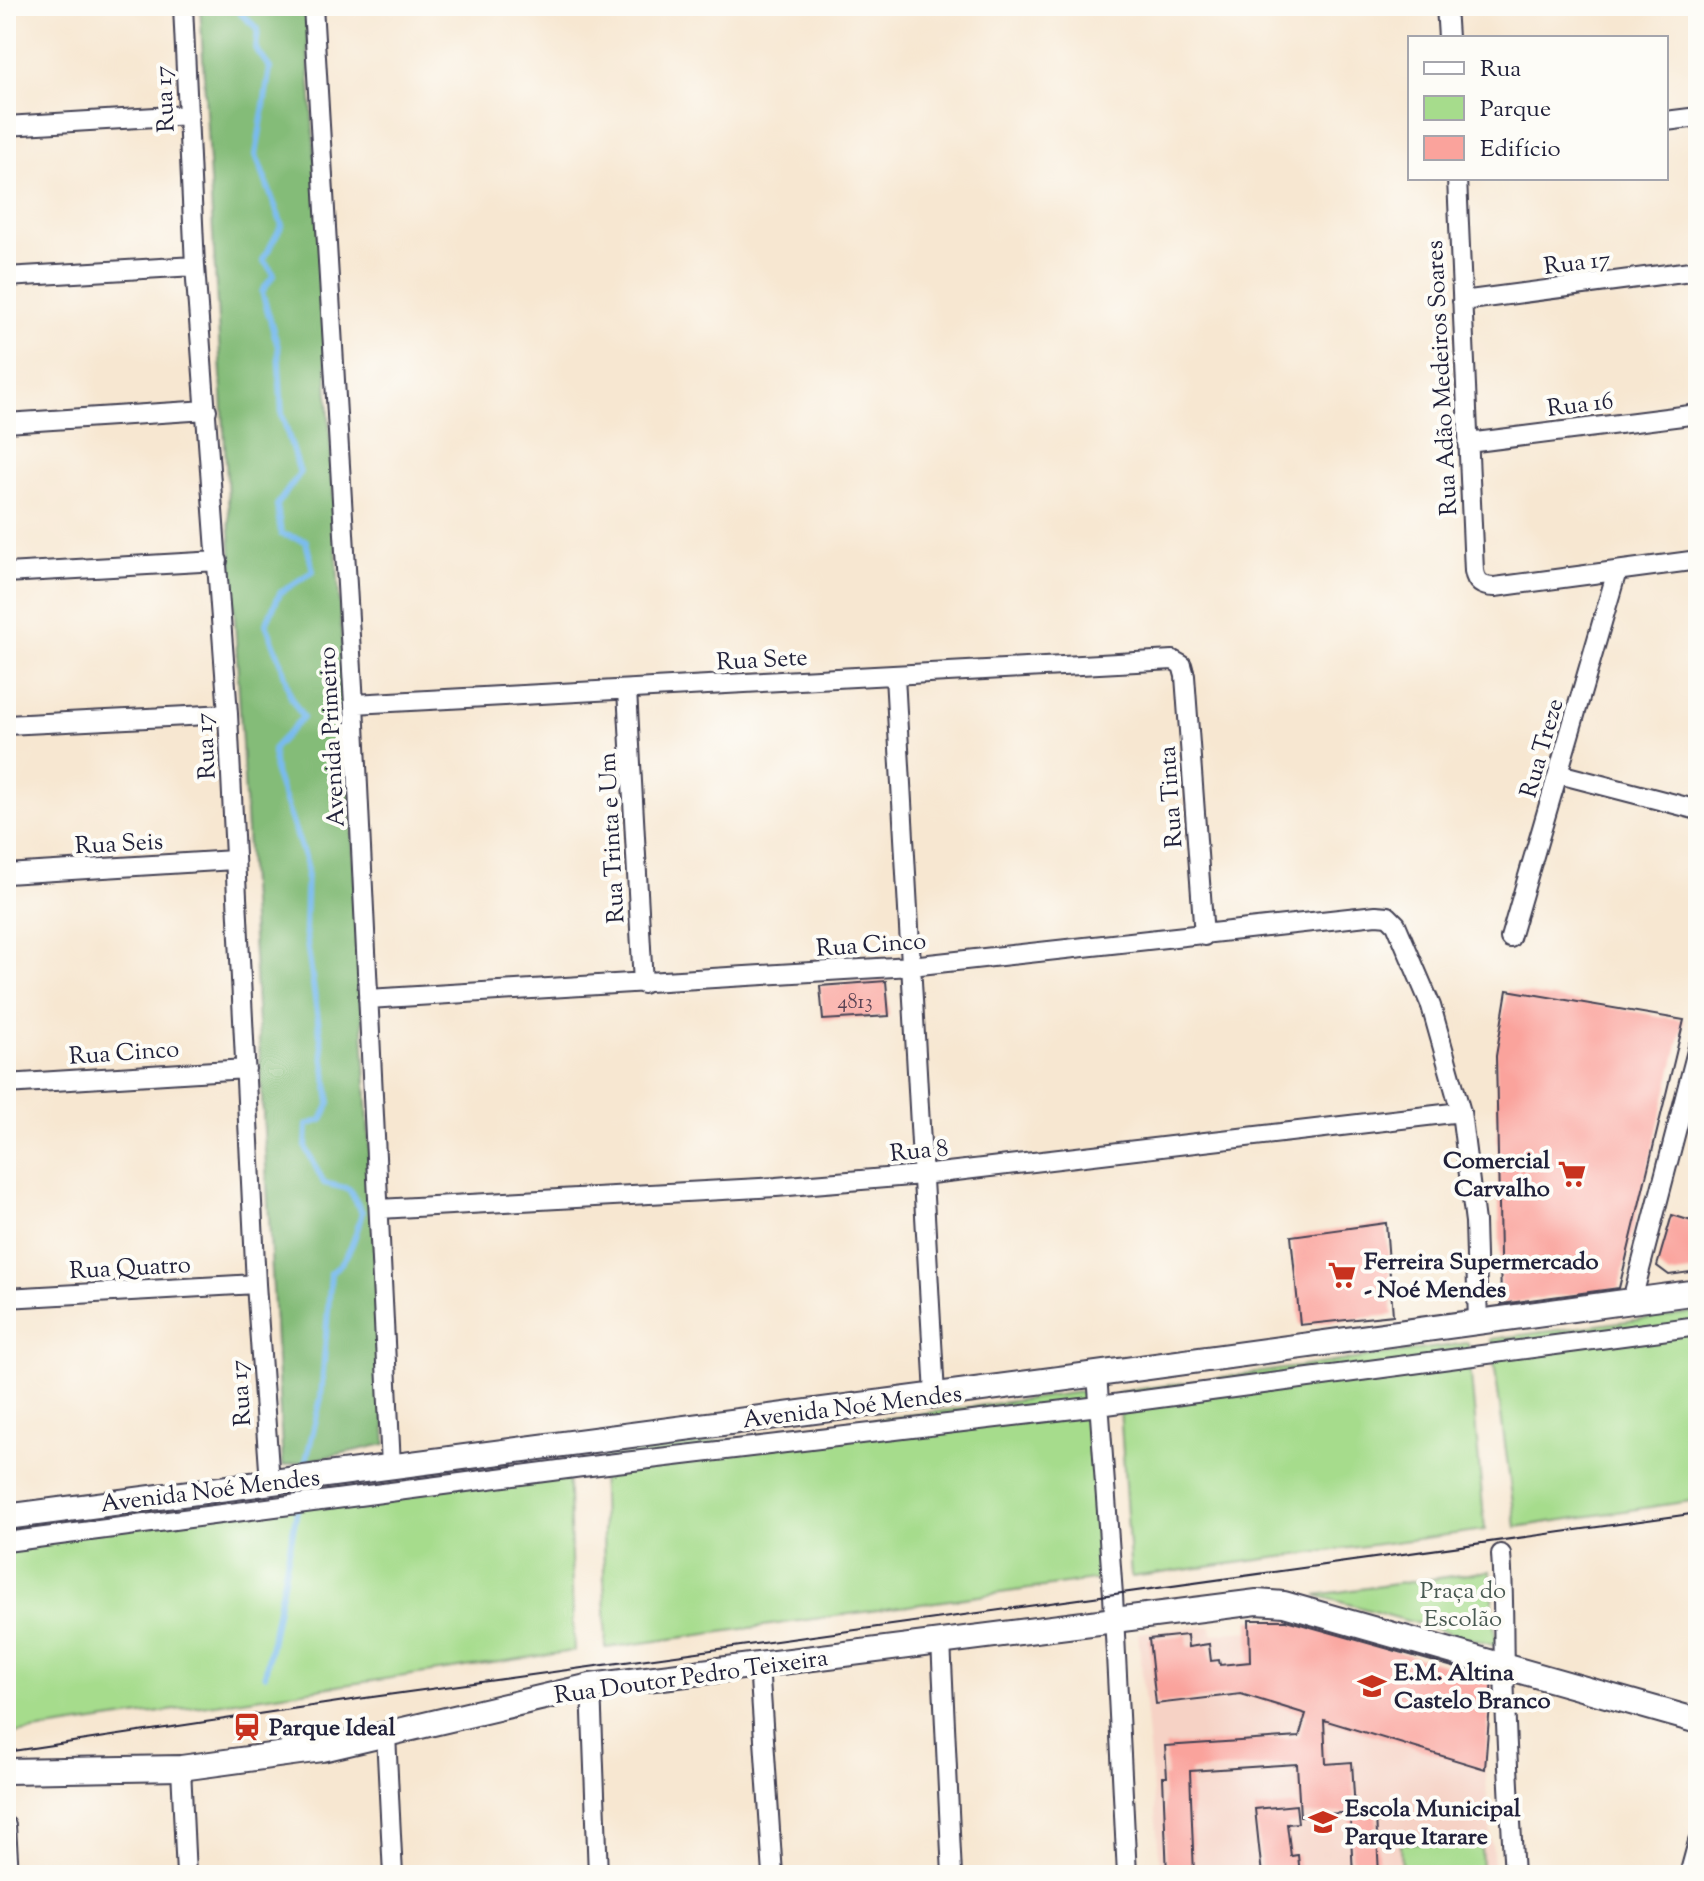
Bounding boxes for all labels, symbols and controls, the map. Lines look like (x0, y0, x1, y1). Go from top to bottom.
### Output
legend (1408, 36, 1668, 180)
text: Rua (1480, 53, 1521, 87)
street label: Rua 17 (147, 65, 185, 133)
text: Parque (1480, 93, 1551, 127)
text: Edifício (1480, 133, 1561, 167)
street label: Rua Adão Medeiros Soares (1419, 239, 1467, 517)
street label: Rua 17 (1542, 243, 1612, 285)
street label: Rua 16 (1545, 385, 1615, 427)
street label: Rua Sete (716, 642, 809, 680)
street label: Avenida Primeiro (311, 646, 355, 828)
street label: Rua Treze (1513, 695, 1573, 802)
street label: Rua 17 (188, 712, 226, 780)
street label: Rua Tinta (1151, 745, 1193, 849)
street label: Rua Trinta e Um (592, 751, 634, 924)
street label: Rua Seis (74, 826, 164, 864)
street label: Rua Cinco (815, 925, 927, 967)
house number: 4813 (838, 989, 872, 1018)
street label: Rua Cinco (68, 1033, 180, 1075)
street label: Rua 8 (888, 1132, 950, 1172)
place label: Comercial Carvalho (1443, 1145, 1550, 1207)
supermarket icon: Comercial Carvalho (1557, 1159, 1587, 1189)
place label: Ferreira Supermercado - Noé Mendes (1364, 1246, 1599, 1308)
street label: Rua Quatro (68, 1249, 192, 1289)
supermarket icon: Ferreira Supermercado - Noé Mendes (1327, 1260, 1357, 1290)
street label: Rua 17 (223, 1358, 261, 1427)
street label: Avenida Noé Mendes (741, 1378, 964, 1438)
street label: Avenida Noé Mendes (99, 1462, 322, 1522)
park label: Praça do Escolão (1420, 1575, 1506, 1637)
street label: Rua Doutor Pedro Teixeira (552, 1642, 830, 1714)
place label: E.M. Altina Castelo Branco (1394, 1657, 1551, 1719)
school or university icon: E.M. Altina Castelo Branco (1357, 1671, 1387, 1701)
station icon: Parque Ideal (232, 1712, 262, 1742)
place label: Parque Ideal (269, 1712, 396, 1746)
place label: Escola Municipal Parque Itarare (1345, 1793, 1521, 1855)
school or university icon: Escola Municipal Parque Itarare (1308, 1807, 1338, 1837)

